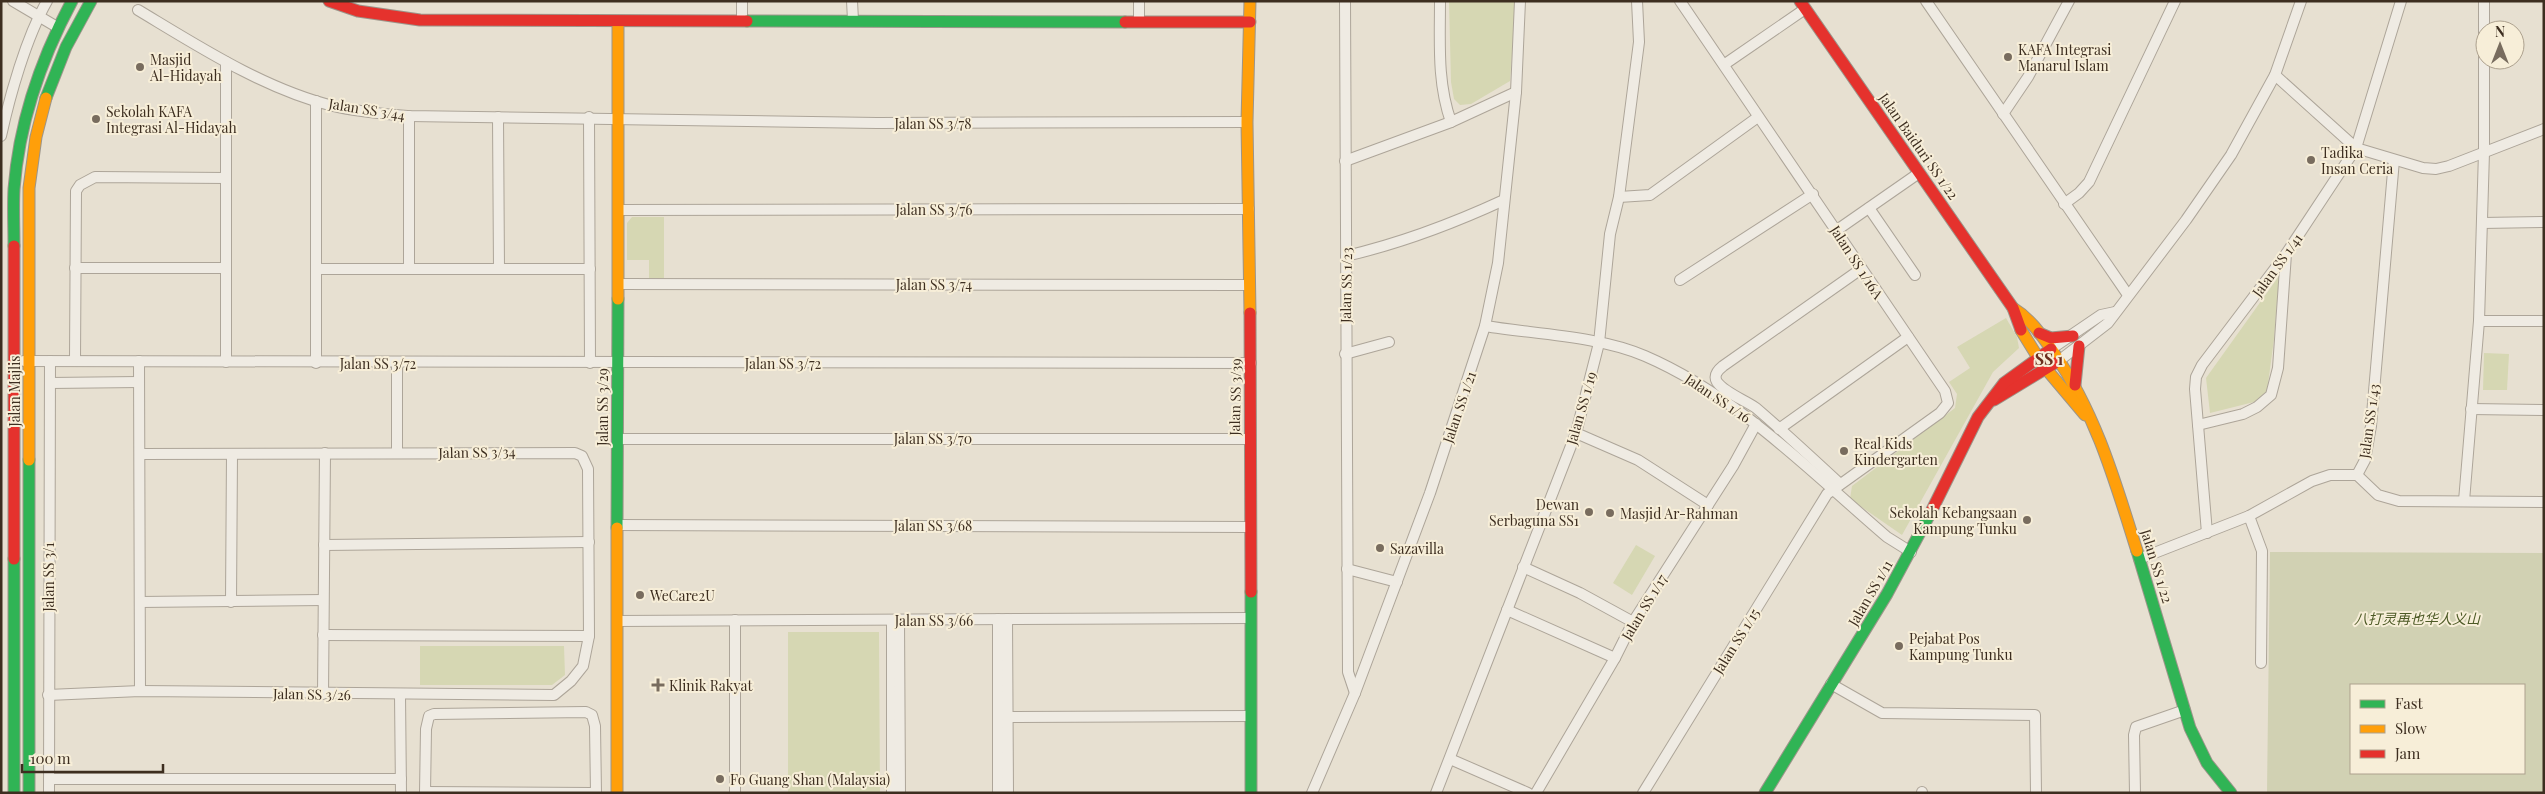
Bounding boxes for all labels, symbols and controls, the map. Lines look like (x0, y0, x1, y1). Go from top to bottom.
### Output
north arrow (2475, 20, 2525, 70)
text: N (2495, 22, 2505, 41)
place label: KAFA Integrasi Manarul Islam (2018, 40, 2111, 75)
place label: Masjid Al-Hidayah (149, 50, 222, 85)
marker: KAFA Integrasi Manarul Islam (2002, 51, 2014, 63)
marker: Masjid Al-Hidayah (134, 61, 146, 73)
street label: Jalan Baiduri SS 1/22 (1874, 88, 1963, 203)
street label: Jalan SS 3/44 (326, 93, 407, 124)
place label: Sekolah KAFA Integrasi Al-Hidayah (106, 102, 238, 137)
marker: Sekolah KAFA Integrasi Al-Hidayah (90, 113, 102, 125)
street label: Jalan SS 3/78 (893, 114, 972, 133)
place label: Tadika Insan Ceria (2321, 143, 2393, 178)
marker: Tadika Insan Ceria (2305, 154, 2317, 166)
street label: Jalan SS 3/76 (894, 200, 973, 219)
street label: Jalan SS 1/16A (1826, 221, 1888, 303)
street label: Jalan SS 1/41 (2247, 229, 2306, 301)
street label: Jalan SS 1/23 (1336, 247, 1356, 324)
street label: Jalan SS 3/74 (895, 275, 972, 294)
district label: SS 1 (2035, 348, 2063, 369)
street label: Jalan SS 3/72 (339, 354, 417, 373)
street label: Jalan SS 3/72 (744, 354, 822, 373)
street label: Jalan Majlis (5, 355, 24, 428)
street label: Jalan SS 3/39 (1225, 358, 1245, 437)
street label: Jalan SS 3/29 (593, 368, 612, 447)
street label: Jalan SS 1/16 (1681, 368, 1755, 427)
street label: Jalan SS 1/21 (1438, 369, 1480, 446)
street label: Jalan SS 1/19 (1561, 369, 1601, 448)
street label: Jalan SS 1/43 (2354, 383, 2384, 460)
street label: Jalan SS 3/70 (893, 429, 972, 448)
place label: Real Kids Kindergarten (1854, 434, 1939, 469)
street label: Jalan SS 3/34 (437, 442, 516, 462)
marker: Real Kids Kindergarten (1838, 445, 1850, 457)
place label: Dewan Serbaguna SS1 (1489, 495, 1580, 530)
place label: Sekolah Kebangsaan Kampung Tunku (1890, 503, 2018, 538)
place label: Masjid Ar-Rahman (1620, 504, 1739, 523)
marker: Dewan Serbaguna SS1 (1583, 506, 1595, 518)
marker: Masjid Ar-Rahman (1604, 507, 1616, 519)
marker: Sekolah Kebangsaan Kampung Tunku (2021, 514, 2033, 526)
street label: Jalan SS 3/68 (893, 516, 972, 535)
street label: Jalan SS 1/22 (2136, 526, 2177, 605)
place label: Sazavilla (1390, 539, 1444, 558)
street label: Jalan SS 3/1 (39, 542, 58, 613)
marker: Sazavilla (1374, 542, 1386, 554)
street label: Jalan SS 1/11 (1843, 556, 1897, 630)
street label: Jalan SS 1/17 (1616, 570, 1671, 644)
place label: WeCare2U (649, 586, 715, 605)
marker: WeCare2U (634, 589, 646, 601)
street label: Jalan SS 1/15 (1708, 604, 1764, 678)
park label: 八打灵再也华人义山 (2354, 609, 2481, 628)
street label: Jalan SS 3/66 (894, 611, 973, 630)
place label: Pejabat Pos Kampung Tunku (1909, 629, 2013, 664)
marker: Pejabat Pos Kampung Tunku (1893, 640, 1905, 652)
place label: Klinik Rakyat (669, 676, 753, 695)
marker: Klinik Rakyat (651, 678, 665, 692)
street label: Jalan SS 3/26 (272, 684, 351, 704)
legend (2350, 684, 2525, 774)
text: Fast (2395, 693, 2424, 713)
text: Slow (2395, 718, 2427, 738)
scale bar (22, 742, 164, 774)
text: Jam (2394, 743, 2421, 763)
text: 100 m (30, 748, 71, 768)
place label: Fo Guang Shan (Malaysia) (730, 770, 890, 789)
marker: Fo Guang Shan (Malaysia) (714, 773, 726, 785)

